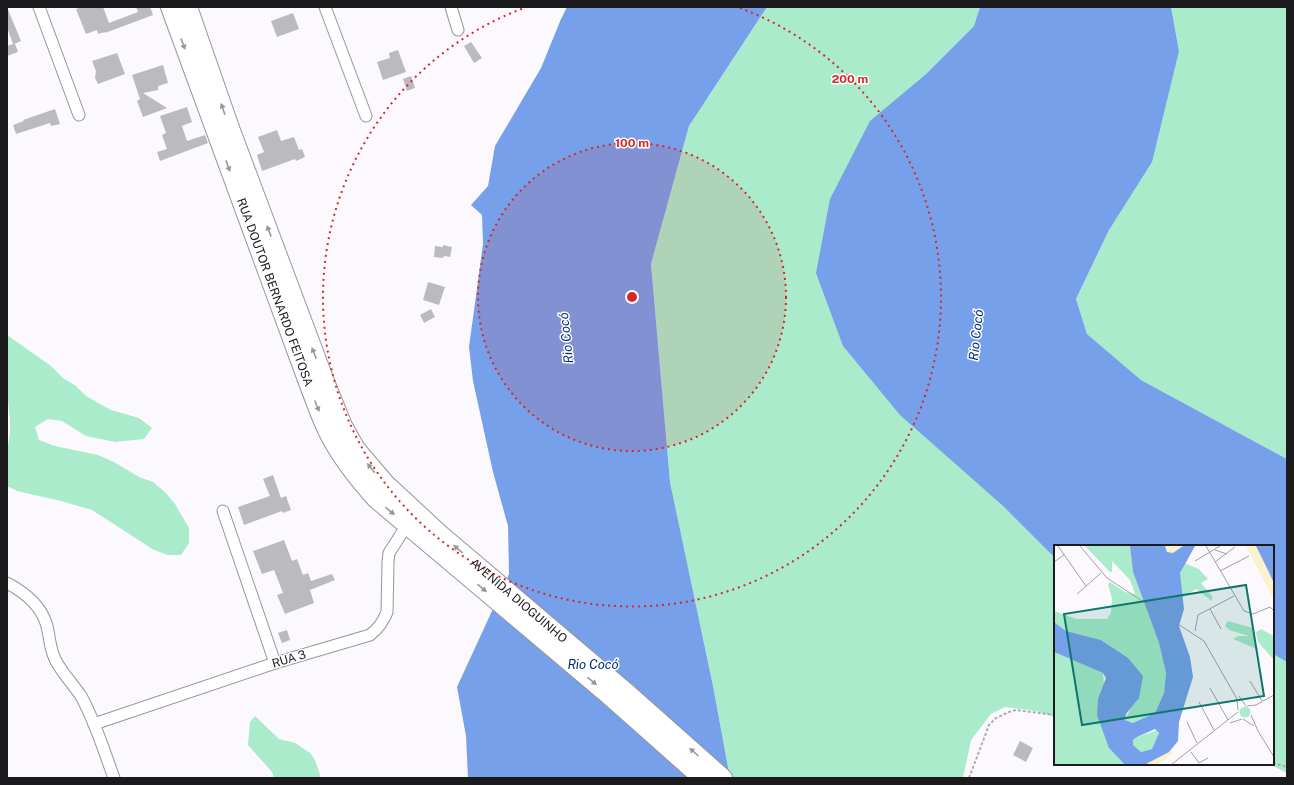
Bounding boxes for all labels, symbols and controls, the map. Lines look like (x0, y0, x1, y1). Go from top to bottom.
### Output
one-way arrow (181, 38, 187, 50)
text: 200 m (832, 72, 868, 86)
one-way arrow (220, 103, 226, 115)
text: 100 m (615, 136, 649, 150)
one-way arrow (225, 160, 231, 172)
street label: RUA DOUTOR BERNARDO FEITOSA (234, 196, 316, 389)
one-way arrow (265, 225, 271, 237)
centre of rings (625, 290, 639, 304)
water label: Rio Cocó (966, 309, 986, 361)
water label: Rio Cocó (556, 312, 576, 364)
one-way arrow (311, 346, 317, 358)
one-way arrow (314, 400, 320, 411)
one-way arrow (367, 463, 376, 474)
one-way arrow (385, 507, 396, 516)
one-way arrow (452, 544, 463, 553)
inset map (1054, 545, 1274, 765)
street label: AVENIDA DIOGUINHO (467, 556, 570, 646)
one-way arrow (477, 584, 488, 593)
street label: RUA 3 (270, 647, 308, 671)
water label: Rio Cocó (567, 657, 619, 672)
one-way arrow (587, 677, 598, 686)
one-way arrow (689, 748, 699, 757)

